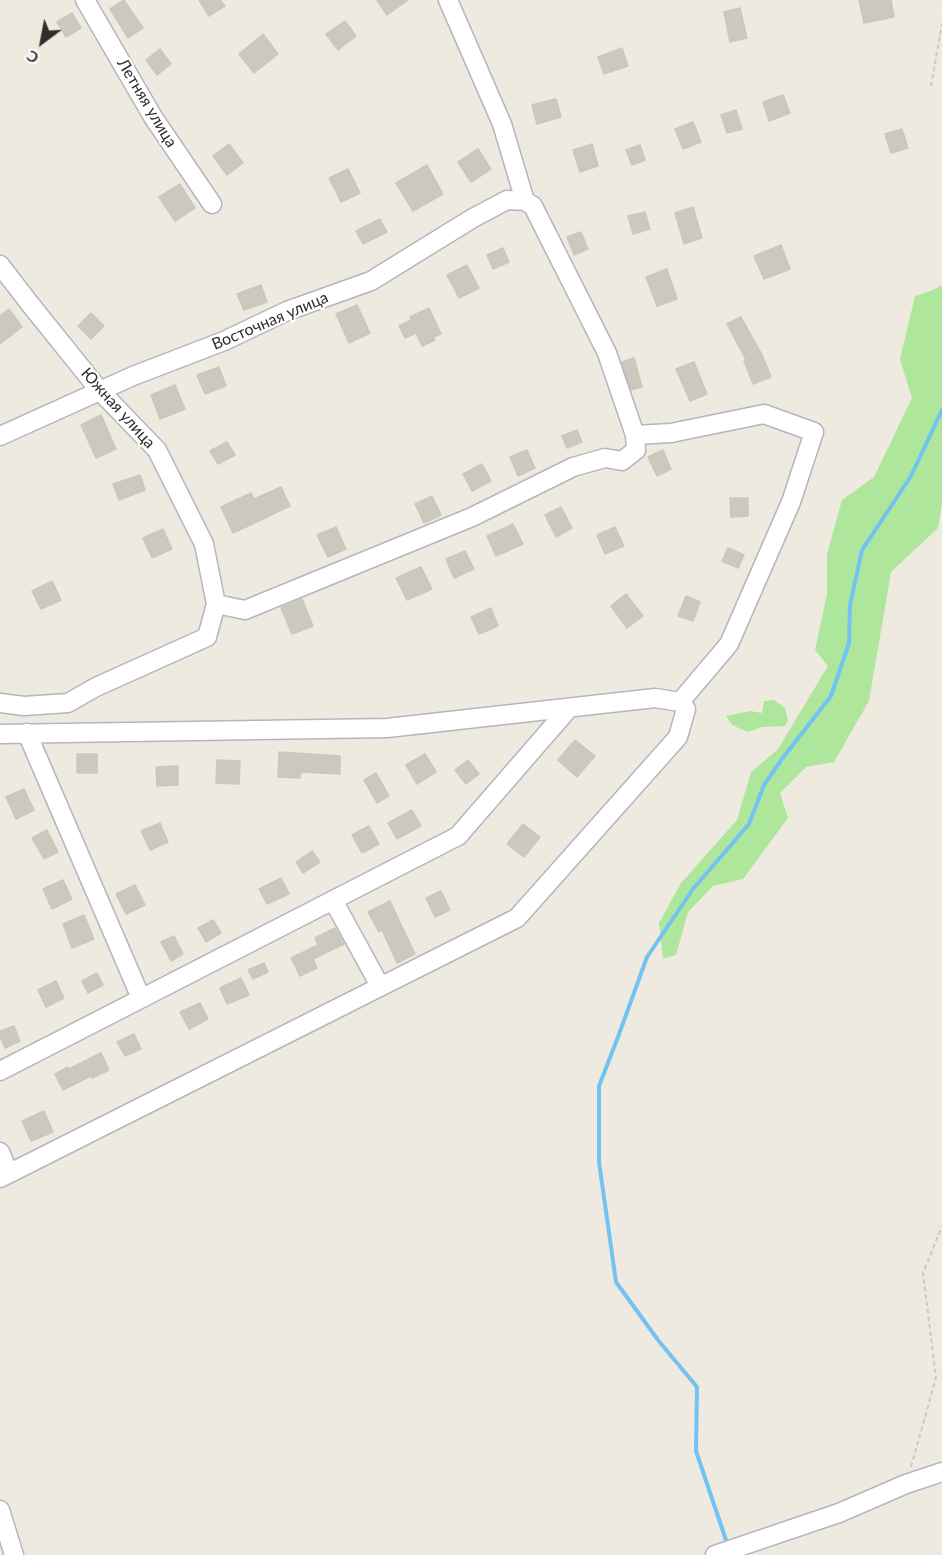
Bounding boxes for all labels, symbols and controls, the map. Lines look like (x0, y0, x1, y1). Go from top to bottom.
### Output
north arrow (12, 12, 72, 72)
text: С (23, 47, 42, 69)
street label: Летняя улица (113, 55, 181, 151)
street label: Восточная улица (209, 288, 331, 354)
street label: Южная улица (77, 364, 159, 452)

